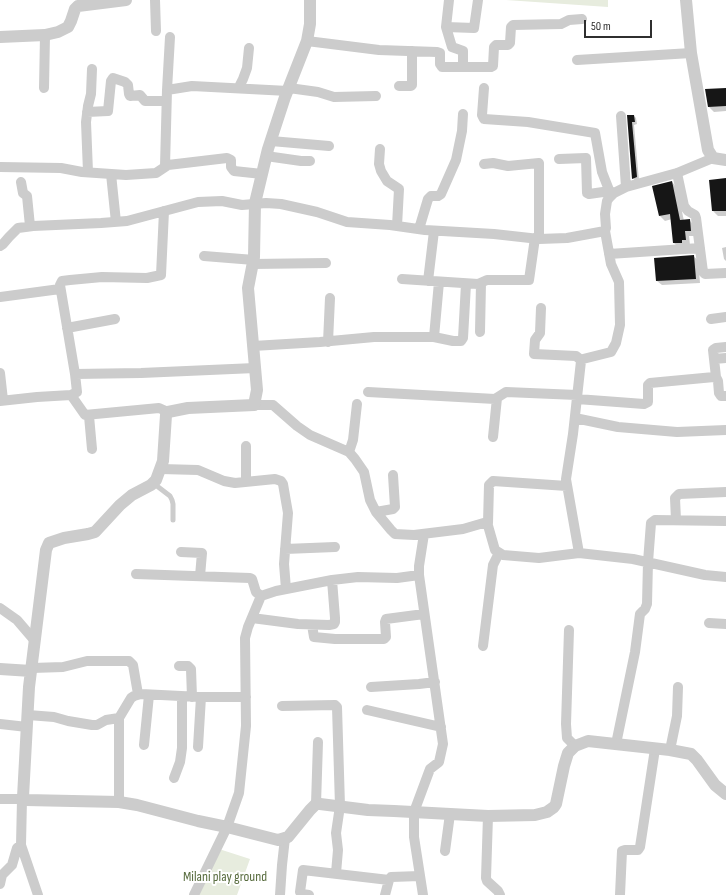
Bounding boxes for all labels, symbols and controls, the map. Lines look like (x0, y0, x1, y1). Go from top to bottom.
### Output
scale bar (586, 12, 654, 38)
text: 50 m (591, 19, 611, 34)
park label: Milani play ground (183, 869, 267, 885)

